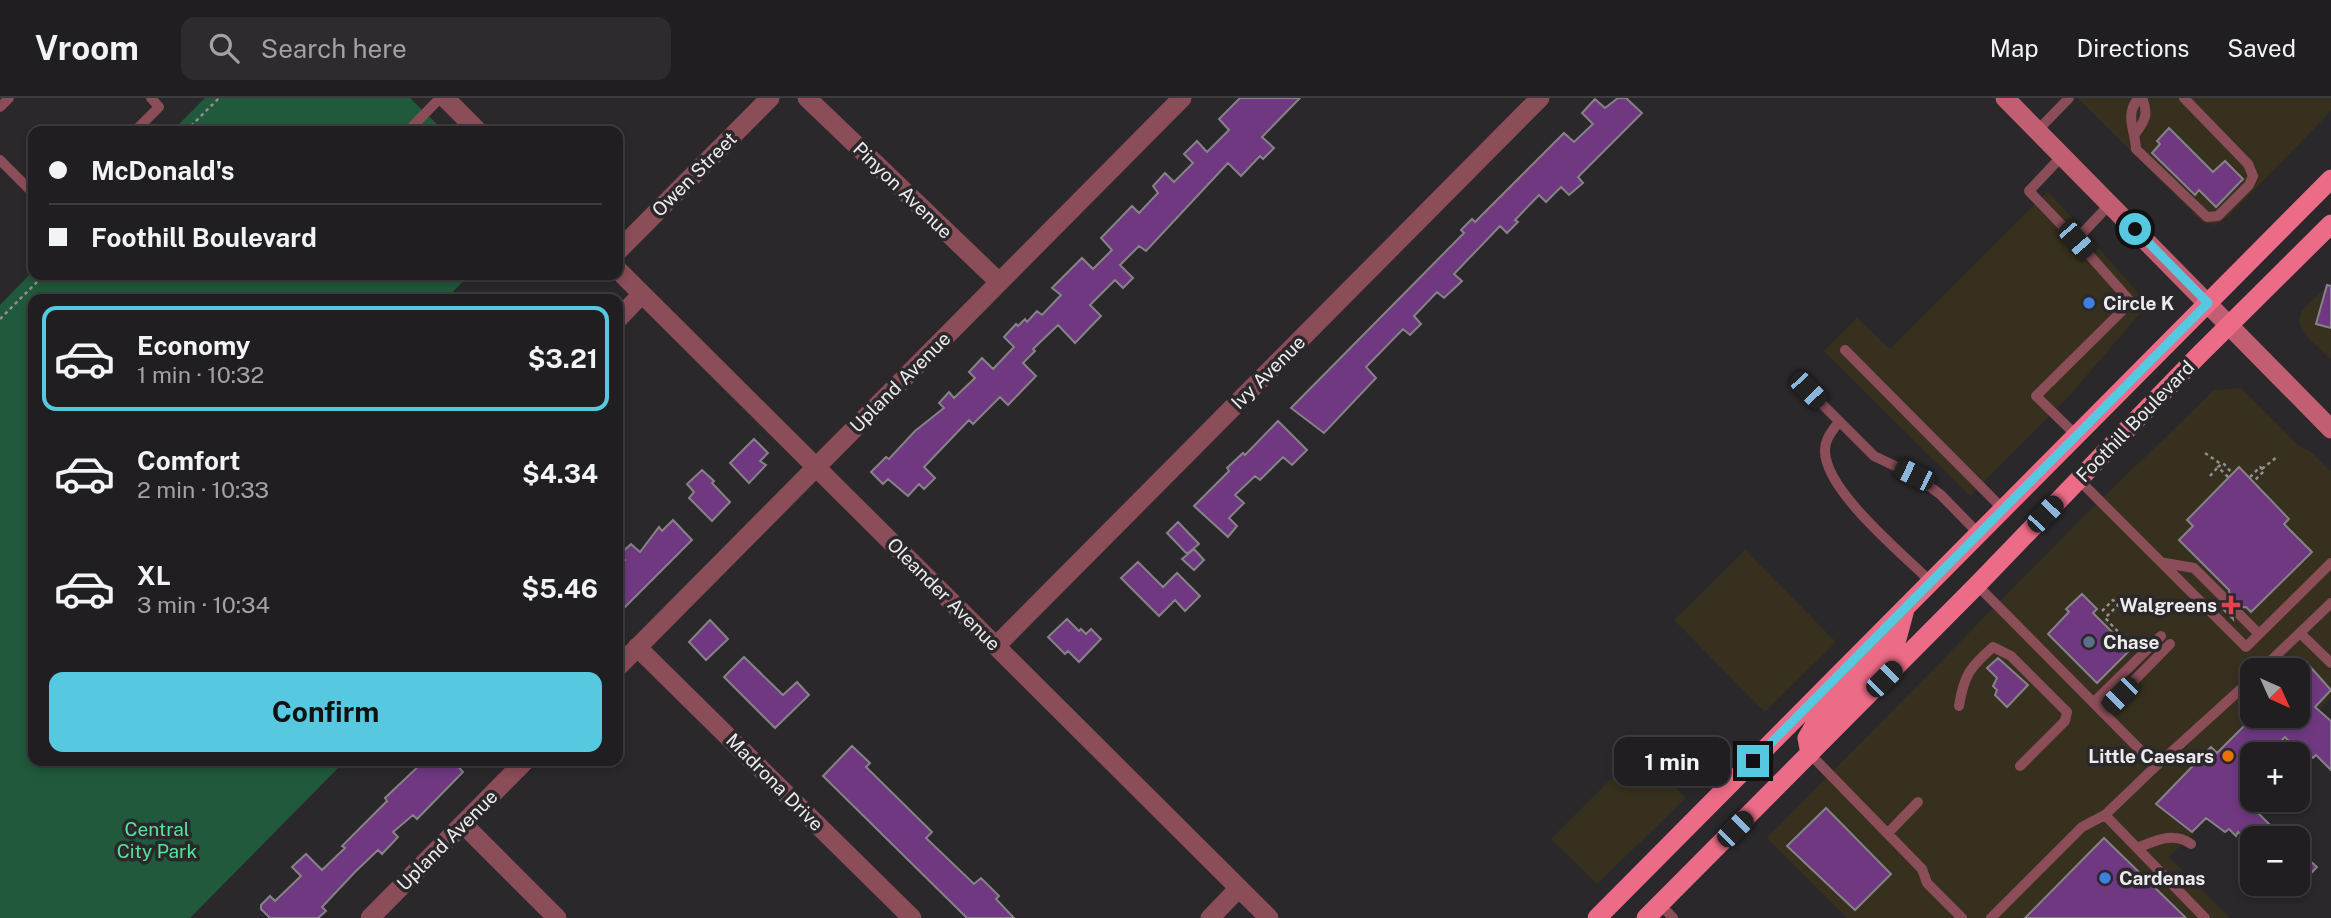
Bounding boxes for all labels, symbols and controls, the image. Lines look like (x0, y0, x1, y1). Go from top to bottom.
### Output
search box (181, 17, 671, 80)
text: Vroom (35, 29, 139, 67)
icon: search (205, 29, 243, 67)
text: Search here (261, 33, 407, 64)
text: Map (1990, 34, 2039, 62)
text: Directions (2077, 34, 2189, 62)
text: Saved (2227, 34, 2296, 62)
street label: Owen Street (647, 127, 741, 221)
street label: Pinyon Avenue (849, 137, 957, 243)
text: McDonald's (91, 155, 234, 186)
route start (2119, 213, 2151, 245)
car (2055, 217, 2098, 263)
text: Foothill Boulevard (91, 222, 317, 253)
place label: Circle K (2103, 292, 2175, 314)
marker: Circle K (2081, 295, 2097, 311)
icon: car (53, 327, 116, 390)
street label: Upland Avenue (845, 327, 955, 437)
text: Economy (137, 330, 250, 361)
street label: Ivy Avenue (1227, 331, 1309, 413)
text: $3.21 (528, 343, 598, 374)
street label: Foothill Boulevard (2071, 356, 2199, 486)
text: 1 min · 10:32 (137, 361, 264, 388)
car (1786, 368, 1831, 412)
icon: car (53, 442, 116, 505)
text: Comfort (137, 445, 240, 476)
car (1891, 456, 1938, 494)
text: $4.34 (522, 458, 598, 489)
text: 2 min · 10:33 (137, 476, 269, 503)
car (2023, 492, 2068, 536)
street label: Oleander Avenue (883, 533, 1005, 655)
icon: car (53, 557, 116, 620)
text: XL (137, 560, 171, 591)
text: $5.46 (522, 573, 598, 604)
text: 3 min · 10:34 (137, 591, 270, 618)
place label: Walgreens (2120, 594, 2217, 616)
marker: Walgreens (2223, 597, 2239, 613)
place label: Chase (2103, 631, 2160, 653)
marker: Chase (2081, 634, 2097, 650)
car (1862, 657, 1907, 701)
north arrow (2240, 658, 2310, 728)
map controls (2240, 658, 2310, 896)
button: Confirm (49, 672, 602, 752)
car (2098, 673, 2143, 717)
street label: Madrona Drive (722, 729, 828, 835)
callout: 1 min (1613, 736, 1728, 786)
button: + (2240, 742, 2310, 812)
route end (1737, 745, 1769, 777)
place label: Little Caesars (2088, 745, 2214, 767)
text: 1 min (1644, 748, 1700, 775)
marker: Little Caesars (2220, 748, 2236, 764)
street label: Upland Avenue (392, 785, 502, 895)
car (1713, 807, 1758, 851)
park label: Central City Park (117, 818, 198, 862)
button: − (2240, 826, 2310, 896)
place label: Cardenas (2119, 867, 2205, 889)
marker: Cardenas (2097, 870, 2113, 886)

